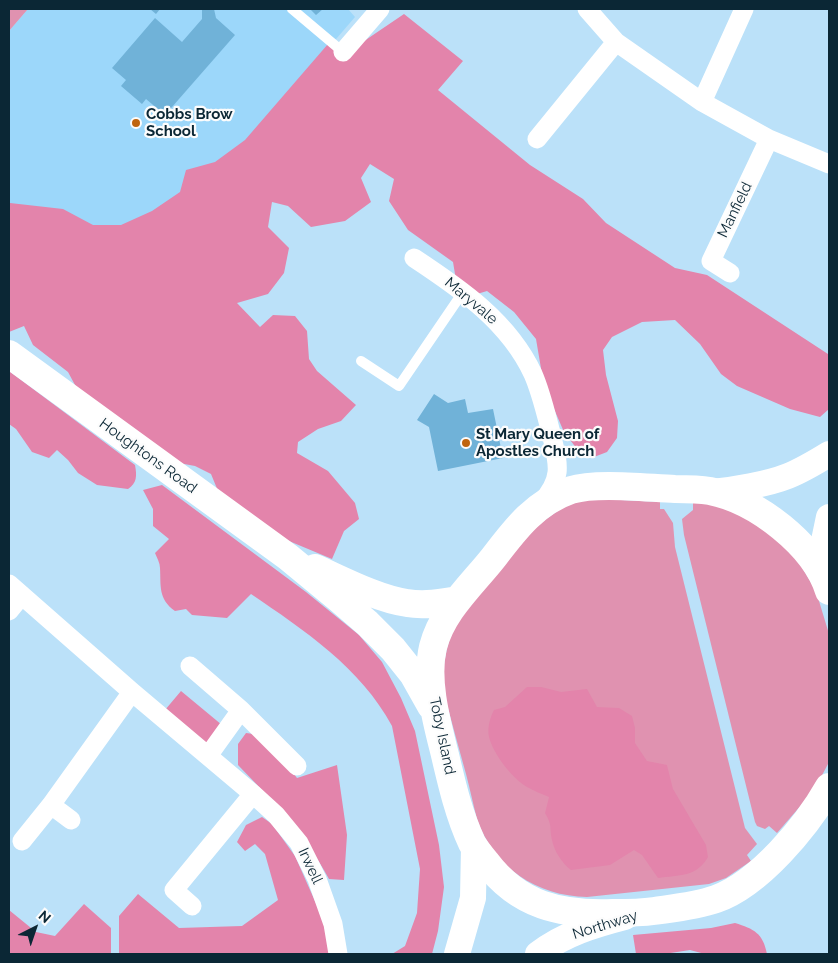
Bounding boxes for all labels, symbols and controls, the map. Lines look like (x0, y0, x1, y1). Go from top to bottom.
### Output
place label: Cobbs Brow School (146, 105, 233, 140)
marker: Cobbs Brow School (130, 117, 142, 129)
street label: Manfield (714, 179, 756, 241)
street label: Maryvale (441, 274, 501, 328)
street label: Houghtons Road (96, 415, 200, 497)
place label: St Mary Queen of Apostles Church (476, 425, 599, 460)
marker: St Mary Queen of Apostles Church (460, 437, 472, 449)
street label: Toby Island (425, 696, 459, 776)
street label: Irwell (294, 845, 326, 887)
north arrow (10, 903, 60, 953)
text: N (36, 907, 54, 926)
street label: Northway (570, 907, 640, 943)

